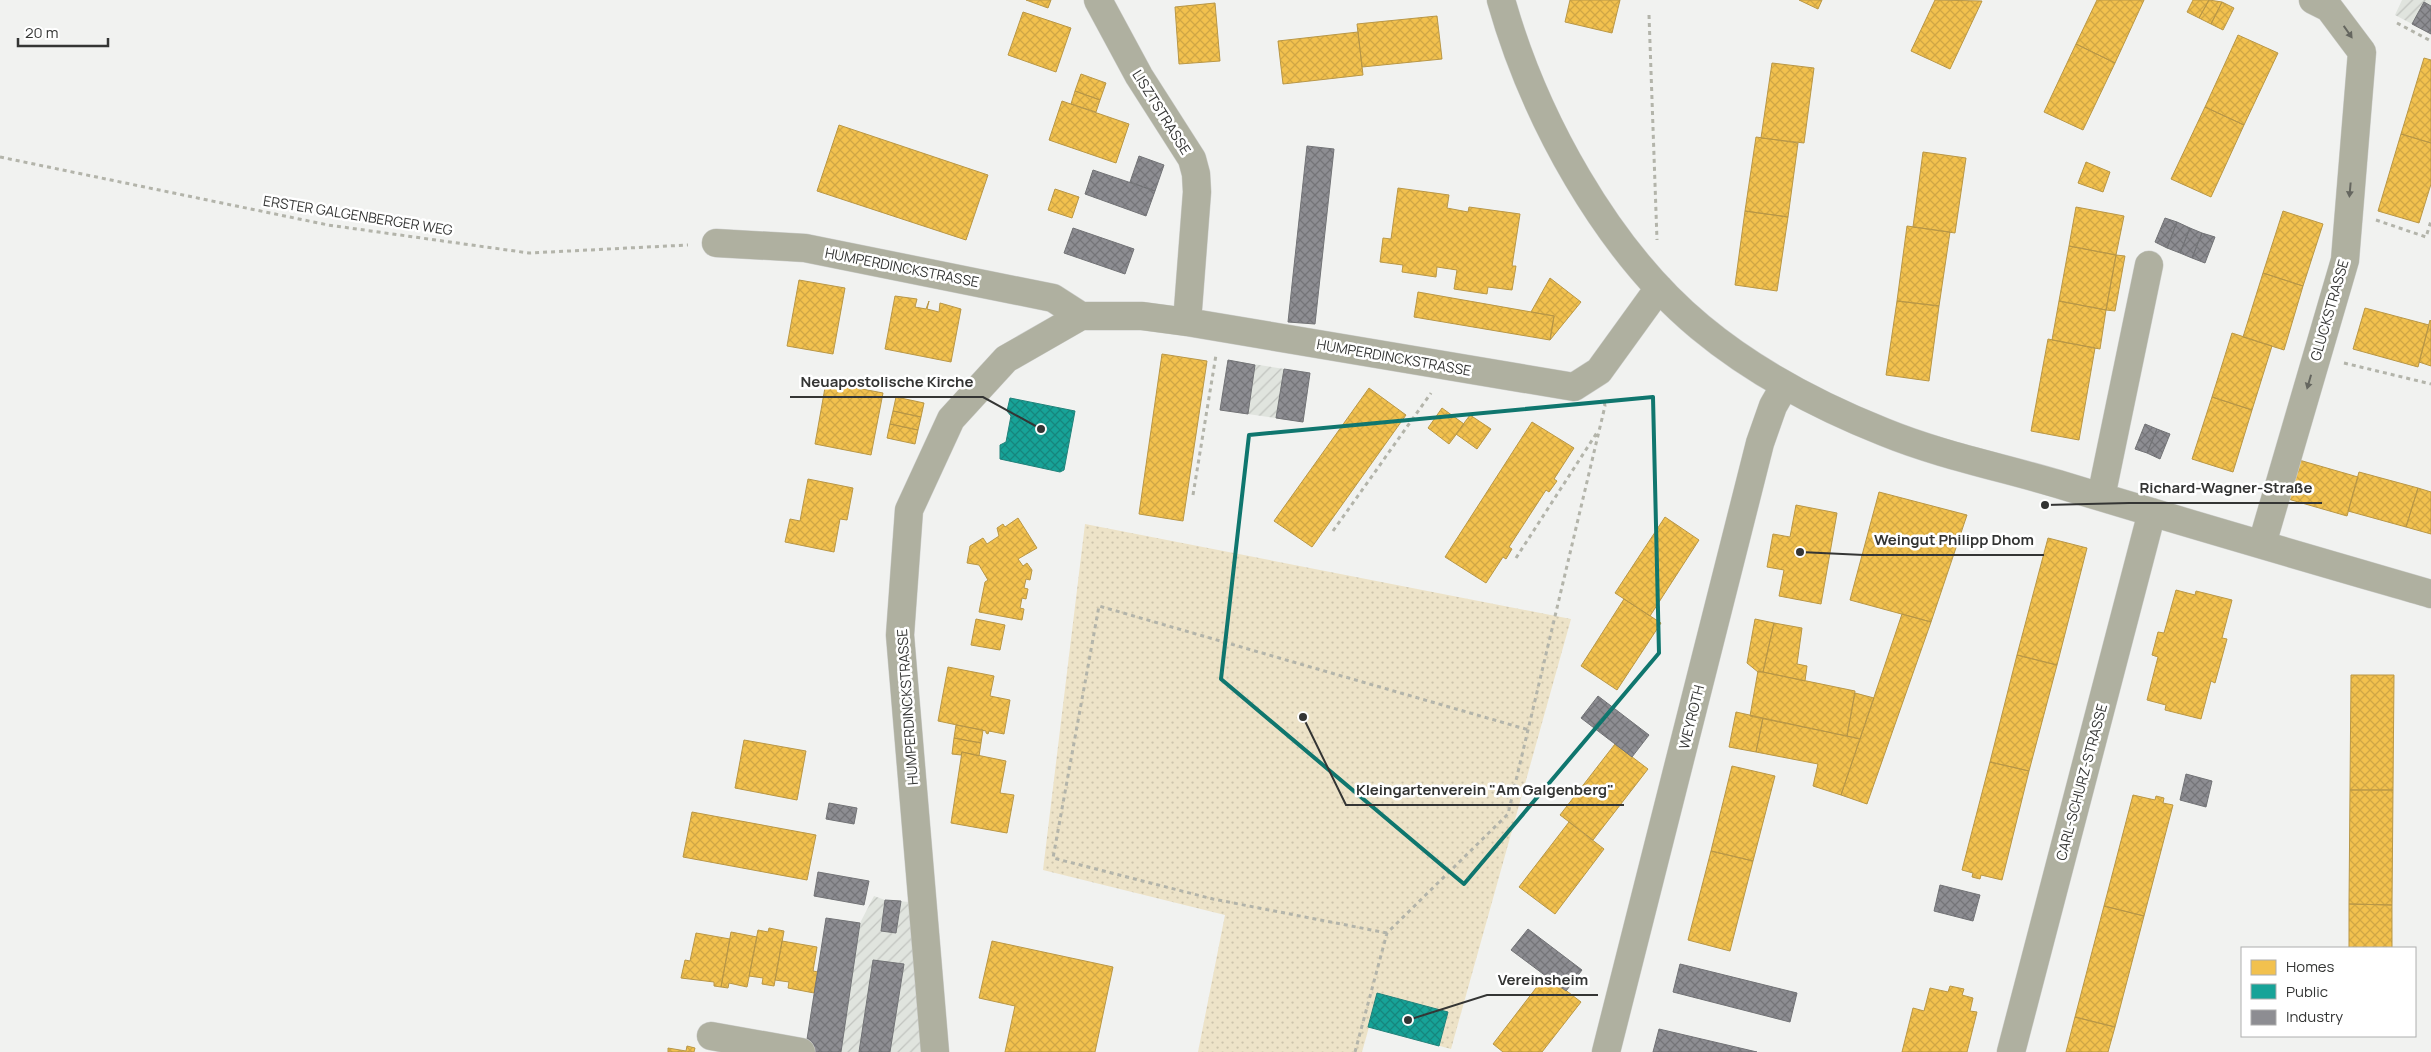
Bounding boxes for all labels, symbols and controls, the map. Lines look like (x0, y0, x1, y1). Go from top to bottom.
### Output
scale bar (18, 15, 108, 47)
text: 20 m (25, 22, 58, 43)
one-way arrow (2343, 25, 2353, 39)
street label: LISZTSTRASSE (1128, 66, 1196, 158)
one-way arrow (2346, 183, 2354, 199)
street label: ERSTER GALGENBERGER WEG (262, 191, 454, 239)
street label: HUMPERDINCKSTRASSE (823, 243, 981, 291)
street label: GLUCKSTRASSE (2305, 257, 2353, 363)
street label: HUMPERDINCKSTRASSE (1315, 334, 1473, 380)
callout: Neuapostolische Kirche (790, 367, 983, 397)
text: Neuapostolische Kirche (801, 371, 974, 392)
one-way arrow (2304, 375, 2312, 390)
callout: Richard-Wagner-Straße (2129, 473, 2322, 503)
text: Richard-Wagner-Straße (2139, 477, 2313, 498)
callout: Weingut Philipp Dhom (1864, 525, 2044, 555)
text: Weingut Philipp Dhom (1874, 529, 2034, 550)
street label: HUMPERDINCKSTRASSE (892, 628, 922, 786)
street label: WEYROTH (1674, 683, 1708, 751)
street label: CARL-SCHURZ-STRASSE (2051, 701, 2111, 863)
callout: Kleingartenverein "Am Galgenberg" (1346, 775, 1624, 805)
text: Kleingartenverein "Am Galgenberg" (1356, 779, 1614, 800)
legend (2241, 947, 2416, 1037)
text: Homes (2286, 956, 2335, 977)
callout: Vereinsheim (1487, 965, 1598, 995)
text: Vereinsheim (1498, 969, 1588, 990)
text: Public (2286, 981, 2328, 1002)
text: Industry (2286, 1006, 2343, 1027)

